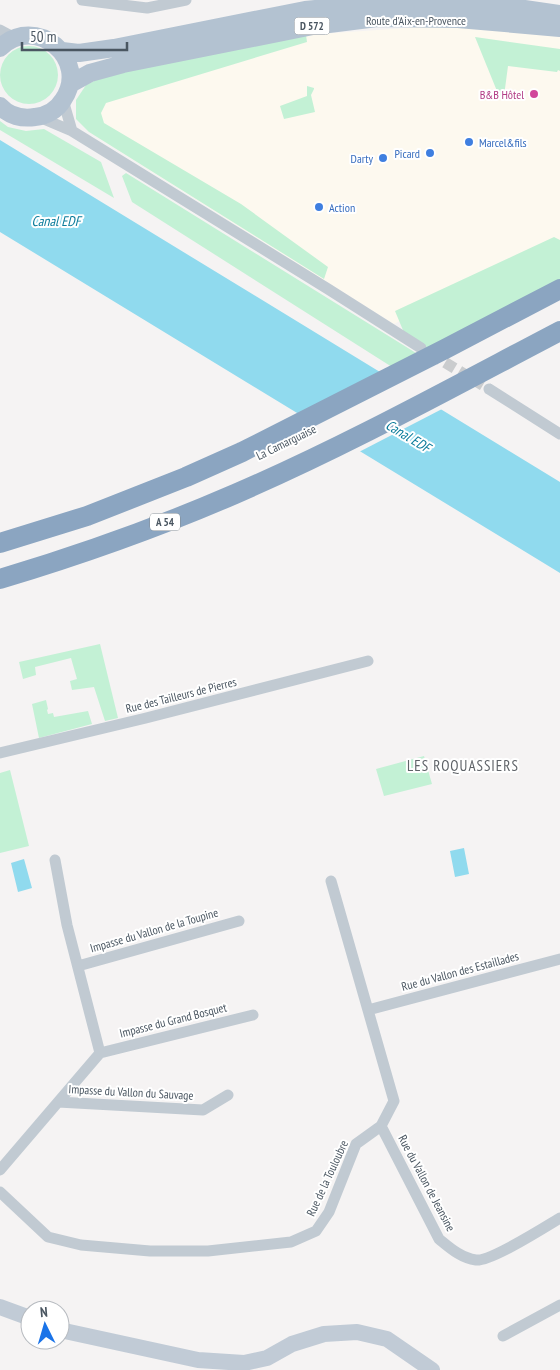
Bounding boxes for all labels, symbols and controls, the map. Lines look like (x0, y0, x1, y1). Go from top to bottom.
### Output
street label: Route d'Aix-en-Provence (366, 13, 466, 28)
road number: D 572 (294, 18, 330, 34)
scale bar (22, 20, 128, 52)
text: 50 m (30, 27, 56, 46)
place label: B&B Hôtel (480, 87, 524, 102)
marker: B&B Hôtel (528, 88, 540, 100)
place label: Marcel&fils (479, 135, 527, 150)
marker: Marcel&fils (463, 136, 475, 148)
place label: Picard (394, 146, 420, 161)
marker: Picard (424, 147, 436, 159)
place label: Darty (351, 151, 373, 166)
marker: Darty (377, 152, 389, 164)
place label: Action (329, 200, 355, 215)
marker: Action (313, 201, 325, 213)
water label: Canal EDF (32, 212, 83, 230)
water label: Canal EDF (382, 416, 436, 457)
street label: La Camarguaise (253, 421, 319, 463)
road number: A 54 (150, 514, 180, 530)
street label: Rue des Tailleurs de Pierres (124, 674, 238, 716)
district label: LES ROQUASSIERS (407, 756, 519, 775)
street label: Impasse du Vallon de la Toupine (88, 905, 220, 955)
street label: Rue du Vallon des Estaillades (400, 948, 520, 994)
street label: Impasse du Grand Bosquet (118, 999, 229, 1041)
street label: Impasse du Vallon du Sauvage (68, 1081, 194, 1103)
street label: Rue du Vallon de Jeansine (395, 1132, 459, 1234)
street label: Rue de la Touloubre (303, 1138, 351, 1218)
north arrow (20, 1300, 70, 1350)
text: N (39, 1303, 48, 1321)

